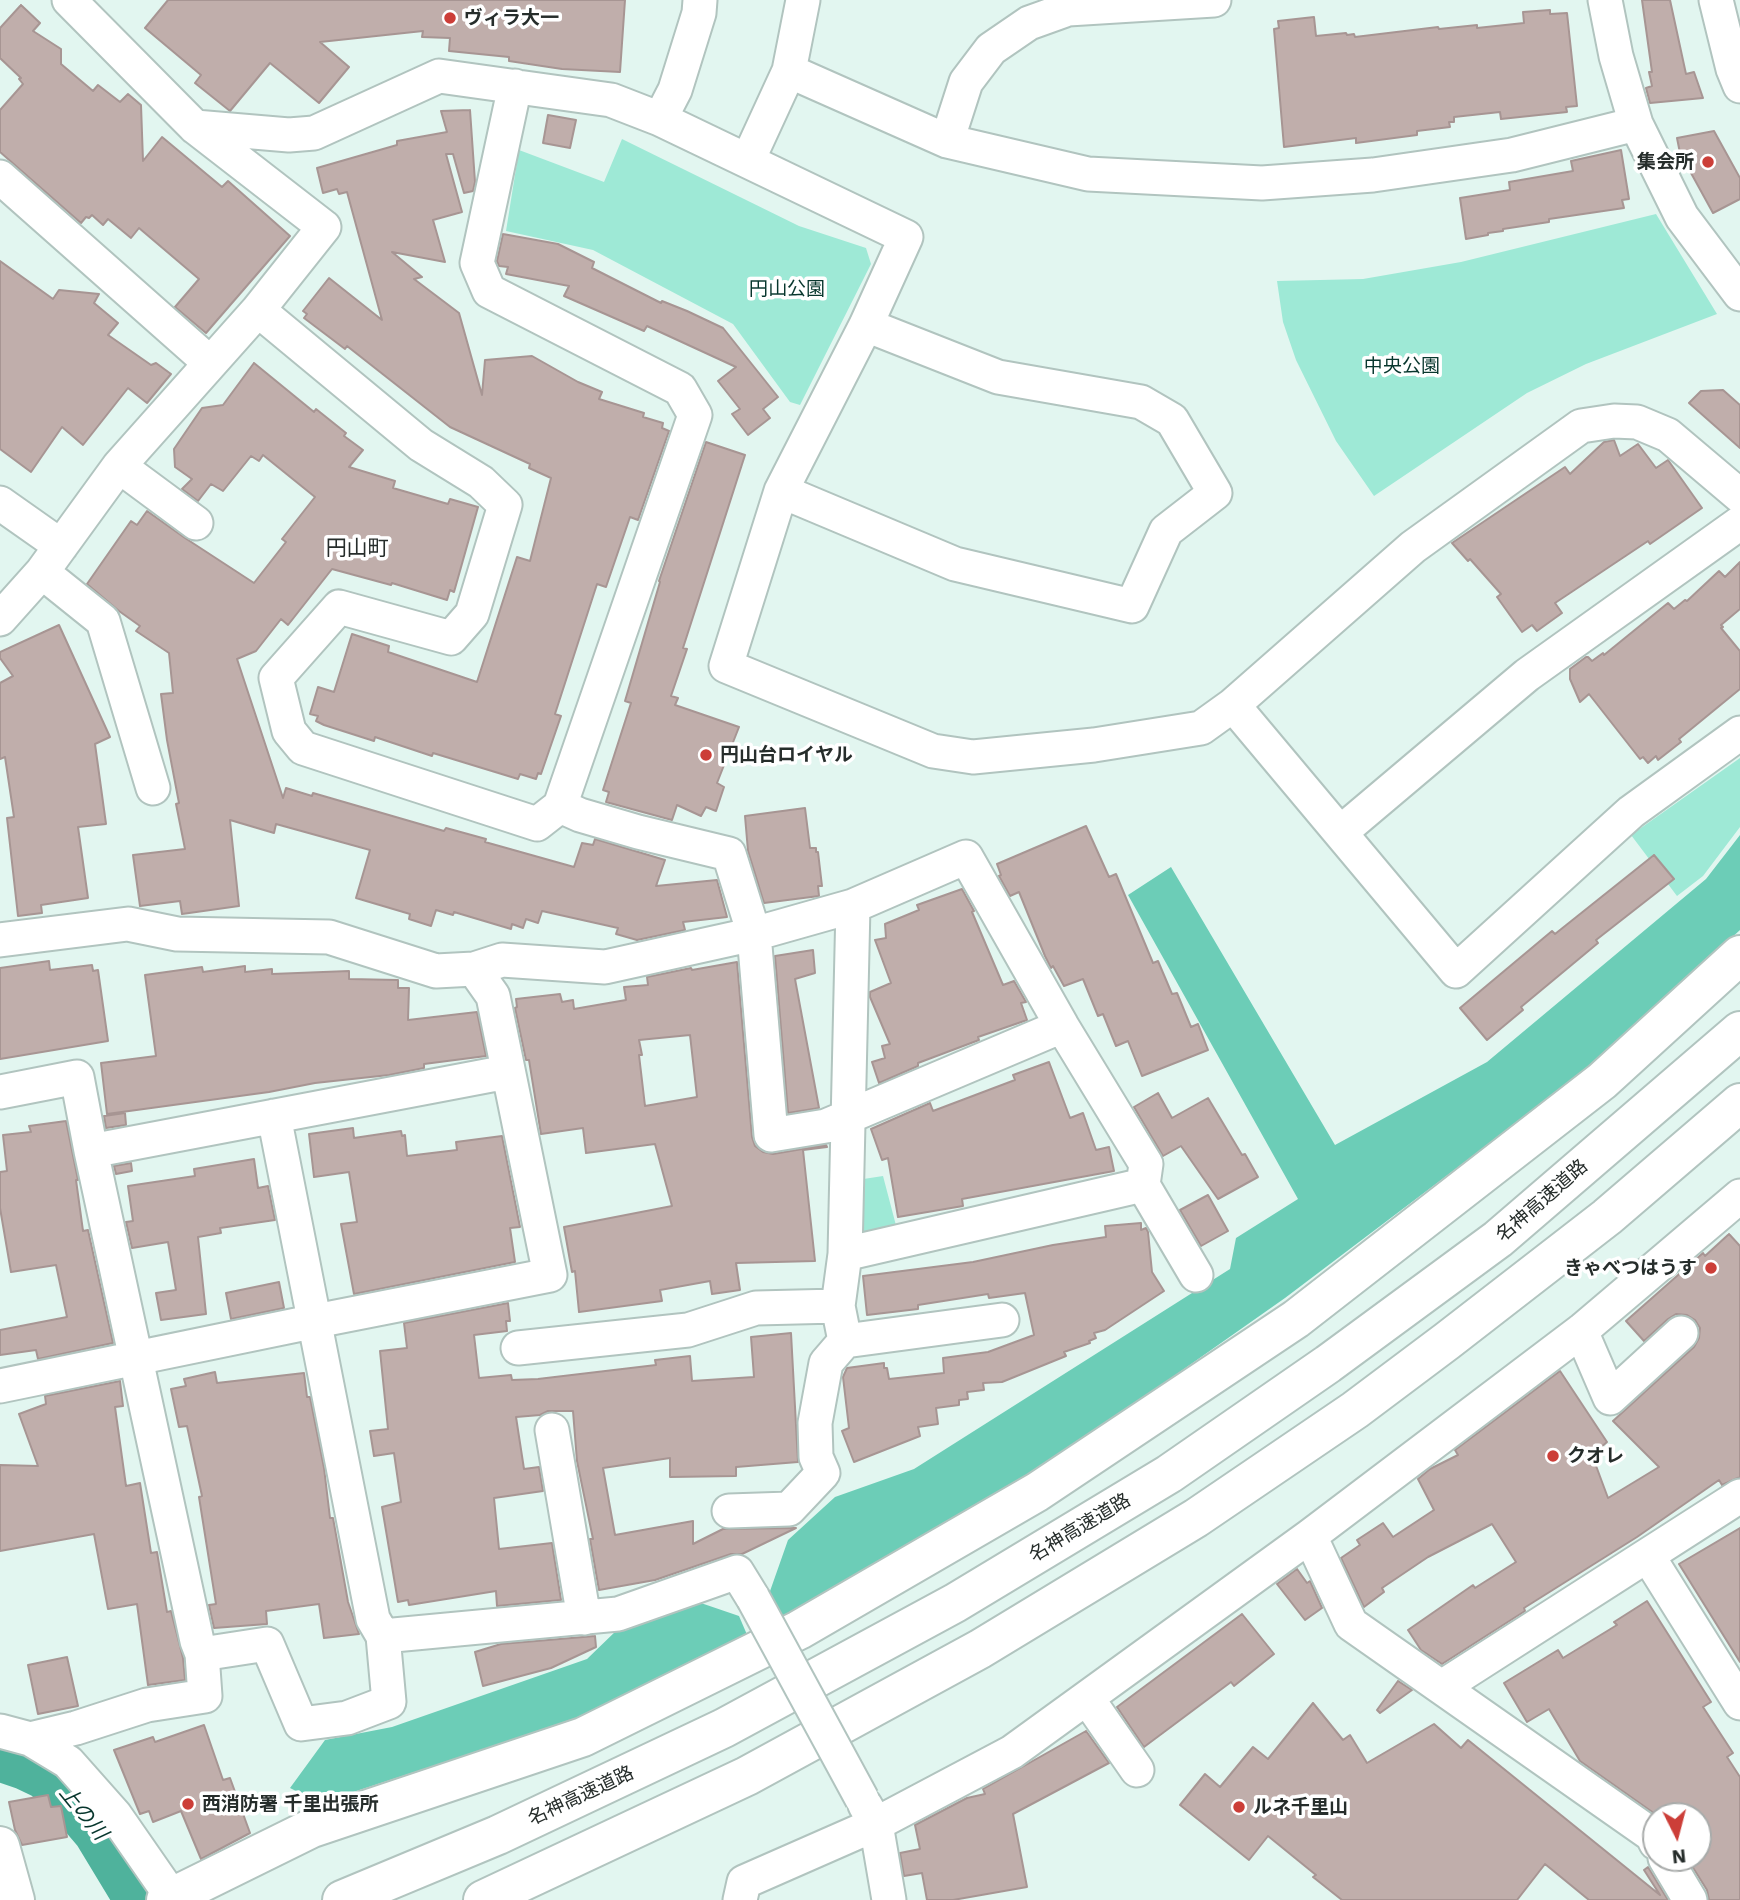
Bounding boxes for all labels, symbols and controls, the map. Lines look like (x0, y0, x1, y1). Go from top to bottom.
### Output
place label: ヴィラ大一 (464, 7, 559, 29)
marker: ヴィラ大一 (442, 10, 458, 26)
place label: 集会所 (1637, 151, 1694, 173)
marker: 集会所 (1700, 154, 1716, 170)
park label: 円山公園 (749, 278, 825, 300)
park label: 中央公園 (1364, 355, 1440, 377)
district label: 円山町 (326, 536, 388, 562)
place label: 円山台ロイヤル (720, 744, 853, 766)
marker: 円山台ロイヤル (698, 747, 714, 763)
street label: 名神高速道路 (1492, 1155, 1592, 1247)
place label: きゃべつはうす (1564, 1257, 1697, 1279)
marker: きゃべつはうす (1703, 1260, 1719, 1276)
place label: クオレ (1567, 1445, 1624, 1467)
marker: クオレ (1545, 1448, 1561, 1464)
street label: 名神高速道路 (1025, 1489, 1135, 1567)
street label: 名神高速道路 (525, 1762, 637, 1830)
water label: 上の川 (53, 1781, 113, 1845)
place label: 西消防署 千里出張所 (202, 1793, 378, 1815)
marker: 西消防署 千里出張所 (180, 1796, 196, 1812)
place label: ルネ千里山 (1253, 1796, 1348, 1818)
marker: ルネ千里山 (1231, 1799, 1247, 1815)
north arrow (1642, 1802, 1712, 1872)
text: N (1671, 1844, 1687, 1869)

